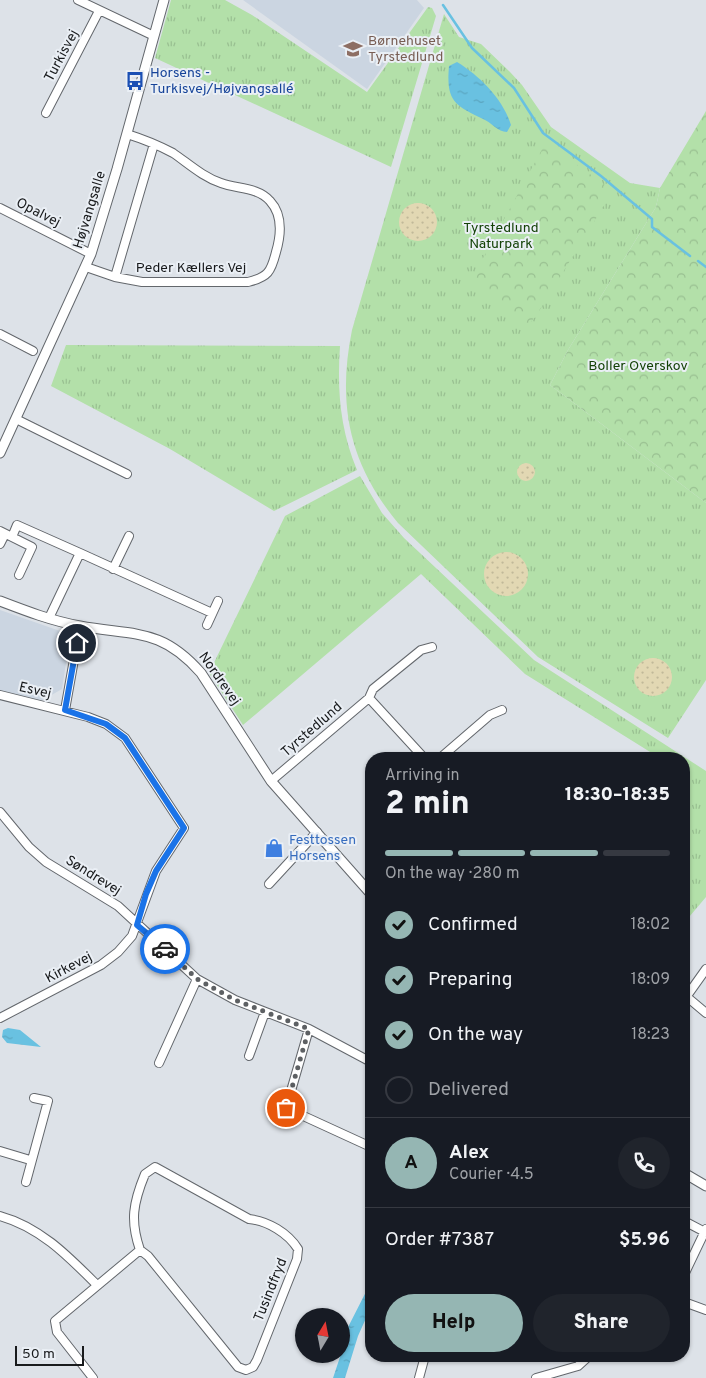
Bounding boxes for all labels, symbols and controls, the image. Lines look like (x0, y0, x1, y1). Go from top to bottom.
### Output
street label: Turkisvej (41, 27, 83, 85)
place label: Børnehuset Tyrstedlund (368, 33, 443, 66)
school or university icon: Børnehuset Tyrstedlund (342, 38, 364, 60)
place label: Horsens - Turkisvej/Højvangsallé (150, 65, 294, 98)
bus stop icon: Horsens - Turkisvej/Højvangsallé (124, 70, 146, 92)
street label: Højvangsalle (70, 169, 110, 251)
street label: Opalvej (13, 195, 63, 231)
park label: Tyrstedlund Naturpark (463, 220, 539, 253)
street label: Peder Kællers Vej (136, 260, 246, 277)
park label: Boller Overskov (588, 358, 688, 375)
pin (56, 622, 98, 664)
icon: home (63, 629, 91, 657)
street label: Nordrevej (194, 649, 244, 709)
street label: Esvej (17, 679, 53, 703)
street label: Tyrstedlund (278, 699, 346, 761)
text: Arriving in (385, 766, 460, 786)
text: 18:30–18:35 (565, 783, 670, 807)
text: 2 min (385, 785, 470, 825)
place label: Festtossen Horsens (289, 832, 356, 865)
shop icon: Festtossen Horsens (263, 837, 285, 859)
street label: Søndrevej (62, 852, 124, 900)
text: On the way · 280 m (385, 864, 520, 884)
icon: check (385, 911, 413, 939)
text: Confirmed (428, 913, 518, 937)
text: 18:02 (631, 915, 670, 935)
courier (140, 924, 190, 974)
icon: car (151, 935, 179, 963)
street label: Kirkevej (43, 949, 95, 987)
icon: check (385, 966, 413, 994)
text: Preparing (428, 968, 512, 992)
text: 18:09 (631, 970, 670, 990)
icon: check (385, 1021, 413, 1049)
text: On the way (428, 1023, 523, 1047)
text: 18:23 (631, 1025, 670, 1045)
text: Delivered (428, 1078, 509, 1102)
pin (265, 1087, 307, 1129)
icon: bag (272, 1094, 300, 1122)
button: phone (618, 1137, 670, 1189)
text: Alex (449, 1141, 489, 1165)
text: A (404, 1151, 418, 1175)
text: Courier · 4.5 (449, 1165, 534, 1185)
text: Order #7387 (385, 1228, 494, 1252)
text: $5.96 (619, 1228, 670, 1252)
street label: Tusindfryd (251, 1256, 291, 1324)
button: Help (385, 1294, 523, 1352)
button: Share (533, 1294, 670, 1352)
north arrow (295, 1308, 350, 1362)
map controls (295, 1308, 350, 1363)
scale bar (15, 1343, 84, 1366)
text: 50 m (22, 1346, 55, 1363)

